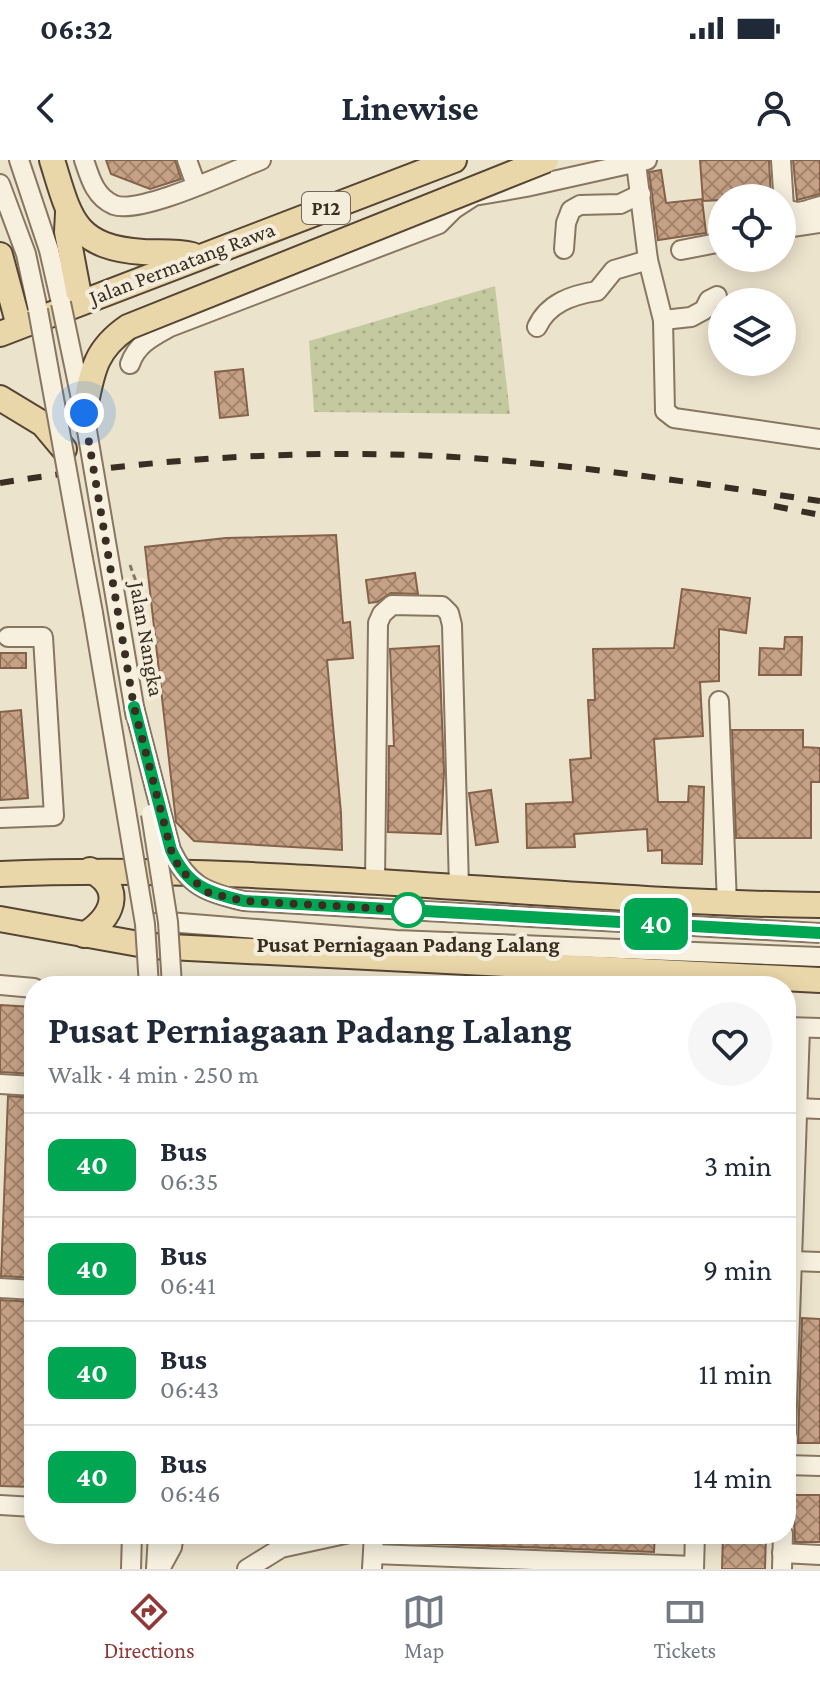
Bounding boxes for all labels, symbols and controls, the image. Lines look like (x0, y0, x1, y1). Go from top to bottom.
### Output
text: 06:32 (40, 12, 113, 45)
icon: back (24, 86, 68, 130)
icon: person (752, 86, 796, 130)
text: Linewise (341, 88, 479, 128)
map controls (708, 184, 796, 376)
button: locate (708, 184, 796, 272)
road number: P12 (302, 192, 350, 224)
street label: Jalan Permatang Rawa (84, 216, 278, 311)
button: layers (708, 288, 796, 376)
your location (64, 393, 104, 433)
street label: Jalan Nangka (124, 578, 169, 698)
marker: Pusat Perniagaan Padang Lalang (391, 893, 425, 927)
line badge: 40 (620, 898, 692, 950)
text: 40 (640, 908, 672, 939)
place label: Pusat Perniagaan Padang Lalang (256, 932, 560, 957)
button: heart (688, 1002, 772, 1086)
text: Pusat Perniagaan Padang Lalang (48, 1009, 572, 1051)
text: Walk · 4 min · 250 m (48, 1060, 259, 1089)
text: Bus (160, 1134, 207, 1167)
text: 40 (76, 1149, 108, 1180)
text: 3 min (704, 1149, 772, 1182)
text: 06:35 (160, 1167, 218, 1196)
text: Bus (160, 1238, 207, 1271)
text: 40 (76, 1253, 108, 1284)
text: 9 min (703, 1253, 772, 1286)
text: 06:41 (160, 1271, 216, 1300)
text: Bus (160, 1342, 207, 1375)
text: 40 (76, 1357, 108, 1388)
text: 11 min (698, 1357, 772, 1390)
text: 06:43 (160, 1375, 219, 1404)
text: Bus (160, 1446, 207, 1479)
text: 40 (76, 1461, 108, 1492)
text: 14 min (693, 1461, 772, 1494)
text: 06:46 (160, 1479, 220, 1508)
tab: Directions (104, 1590, 195, 1663)
tab: Map (402, 1590, 446, 1663)
tab: Tickets (654, 1590, 716, 1663)

